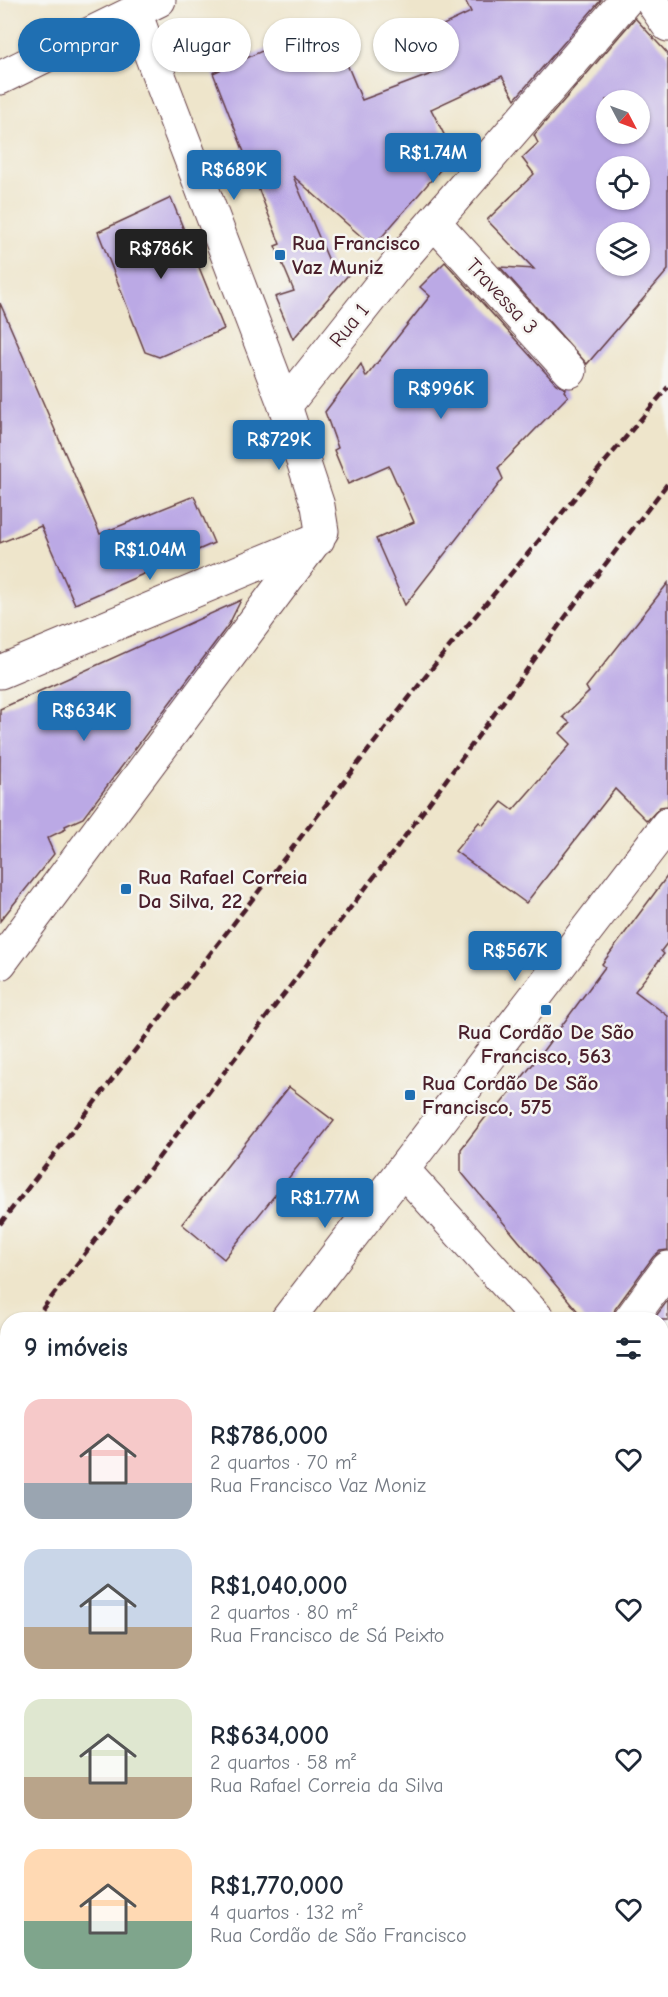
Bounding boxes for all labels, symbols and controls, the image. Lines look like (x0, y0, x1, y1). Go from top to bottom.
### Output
chip: Comprar (18, 18, 140, 72)
chip: Alugar (152, 18, 251, 72)
chip: Filtros (263, 18, 361, 72)
chip: Novo (373, 18, 459, 72)
north arrow (596, 90, 650, 144)
map controls (596, 90, 650, 276)
pin: R$1.74M (378, 133, 488, 184)
text: R$1.74M (399, 141, 467, 164)
pin: R$689K (185, 150, 283, 201)
button: locate (596, 156, 650, 210)
text: R$689K (201, 158, 267, 181)
button: layers (596, 222, 650, 276)
pin: R$786K (112, 229, 210, 280)
place label: Rua Francisco Vaz Muniz (292, 231, 420, 279)
text: R$786K (129, 237, 193, 260)
marker: Rua Francisco Vaz Muniz (273, 248, 287, 262)
street label: Travessa 3 (461, 253, 543, 339)
street label: Rua 1 (324, 298, 374, 352)
pin: R$996K (392, 369, 490, 420)
text: R$996K (408, 377, 474, 400)
pin: R$729K (230, 420, 328, 471)
text: R$729K (247, 428, 311, 451)
pin: R$1.04M (95, 530, 205, 581)
text: R$1.04M (114, 538, 186, 561)
pin: R$634K (35, 691, 133, 742)
text: R$634K (52, 699, 116, 722)
place label: Rua Rafael Correia Da Silva, 22 (138, 865, 308, 913)
marker: Rua Rafael Correia Da Silva, 22 (119, 882, 133, 896)
pin: R$567K (466, 931, 564, 982)
text: R$567K (482, 939, 548, 962)
marker: Rua Cordão De São Francisco, 563 (539, 1003, 553, 1017)
place label: Rua Cordão De São Francisco, 563 (458, 1020, 634, 1068)
place label: Rua Cordão De São Francisco, 575 (422, 1071, 599, 1119)
marker: Rua Cordão De São Francisco, 575 (403, 1088, 417, 1102)
pin: R$1.77M (270, 1178, 380, 1229)
text: R$1.77M (290, 1186, 360, 1209)
icon: filters (612, 1332, 645, 1365)
text: 9 imóveis (24, 1333, 128, 1363)
text: R$786,000 (210, 1421, 328, 1451)
icon: home (72, 1423, 144, 1495)
icon: heart (612, 1443, 645, 1476)
text: 2 quartos · 70 m² (210, 1451, 357, 1474)
text: Rua Francisco Vaz Moniz (210, 1474, 426, 1497)
text: R$1,040,000 (210, 1571, 348, 1601)
icon: home (72, 1573, 144, 1645)
icon: heart (612, 1593, 645, 1626)
text: 2 quartos · 80 m² (210, 1601, 357, 1624)
text: Rua Francisco de Sá Peixto (210, 1624, 444, 1647)
text: R$634,000 (210, 1721, 329, 1751)
icon: home (72, 1723, 144, 1795)
icon: heart (612, 1743, 645, 1776)
text: 2 quartos · 58 m² (210, 1751, 356, 1774)
text: Rua Rafael Correia da Silva (210, 1774, 444, 1797)
text: R$1,770,000 (210, 1871, 344, 1901)
icon: home (72, 1873, 144, 1945)
icon: heart (612, 1893, 645, 1926)
text: 4 quartos · 132 m² (210, 1901, 363, 1924)
text: Rua Cordão de São Francisco (210, 1924, 467, 1947)

